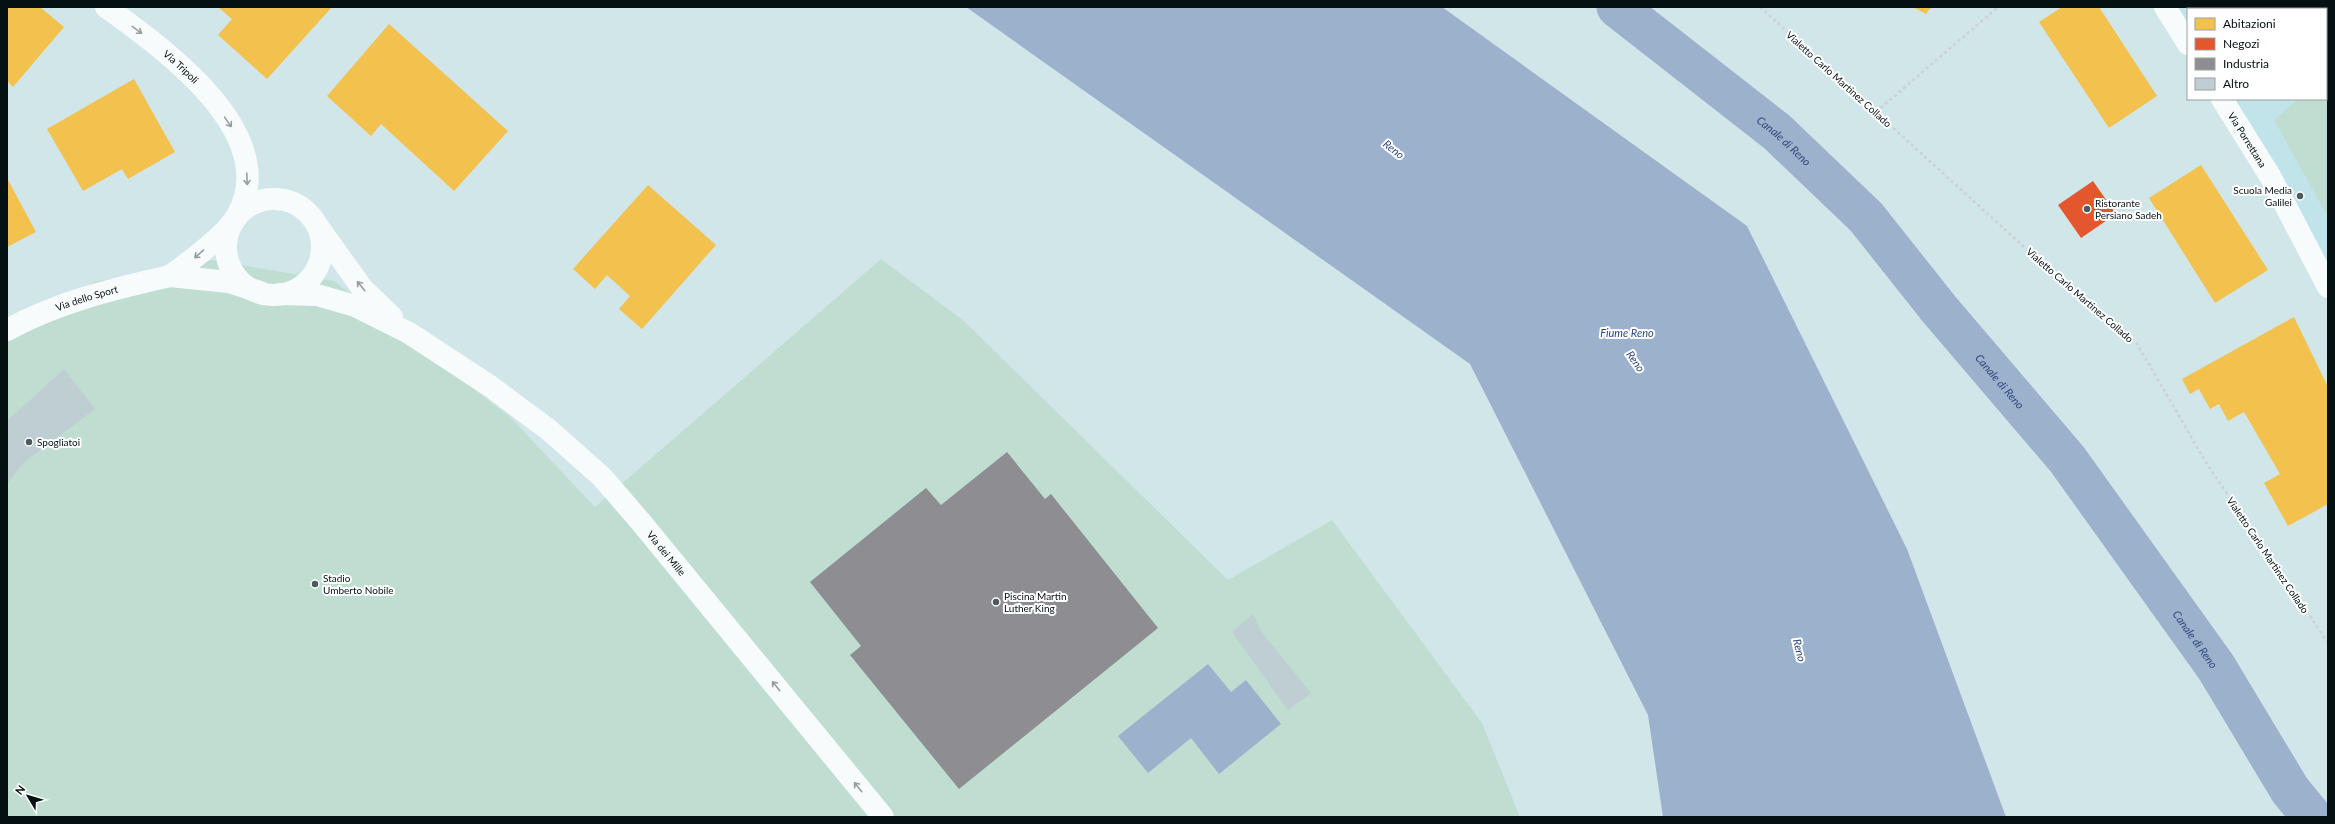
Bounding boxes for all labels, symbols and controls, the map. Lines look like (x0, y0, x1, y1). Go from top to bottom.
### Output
legend (2187, 8, 2327, 100)
text: Abitazioni (2223, 16, 2276, 31)
one-way arrow (132, 26, 143, 34)
street label: Vialetto Carlo Martinez Collado (1784, 28, 1894, 130)
text: Negozi (2223, 36, 2260, 51)
street label: Via Tripoli (161, 47, 201, 86)
text: Industria (2223, 56, 2269, 71)
text: Altro (2223, 76, 2249, 91)
street label: Via Porrettana (2226, 110, 2269, 170)
water label: Canale di Reno (1755, 113, 1814, 168)
one-way arrow (224, 116, 232, 127)
water label: Reno (1381, 137, 1407, 161)
one-way arrow (243, 172, 250, 185)
place label: Scuola Media Galilei (2233, 184, 2292, 208)
marker: Scuola Media Galilei (2295, 191, 2305, 201)
place label: Ristorante Persiano Sadeh (2095, 197, 2162, 221)
marker: Ristorante Persiano Sadeh (2082, 204, 2092, 214)
street label: Vialetto Carlo Martinez Collado (2024, 245, 2136, 345)
one-way arrow (194, 249, 205, 258)
one-way arrow (357, 281, 366, 292)
street label: Via dello Sport (54, 283, 119, 313)
water label: Fiume Reno (1600, 326, 1654, 339)
water label: Reno (1624, 348, 1648, 374)
water label: Canale di Reno (1973, 351, 2028, 411)
place label: Spogliatoi (37, 436, 80, 448)
marker: Spogliatoi (24, 437, 34, 447)
street label: Vialetto Carlo Martinez Collado (2225, 495, 2312, 616)
street label: Via dei Mille (645, 528, 688, 578)
place label: Stadio Umberto Nobile (323, 572, 394, 596)
marker: Stadio Umberto Nobile (310, 579, 320, 589)
place label: Piscina Martin Luther King (1004, 590, 1066, 614)
marker: Piscina Martin Luther King (991, 597, 1001, 607)
water label: Canale di Reno (2171, 607, 2221, 671)
water label: Reno (1791, 637, 1809, 663)
one-way arrow (771, 681, 780, 692)
north arrow (8, 776, 48, 816)
one-way arrow (854, 781, 863, 792)
text: N (12, 782, 27, 797)

